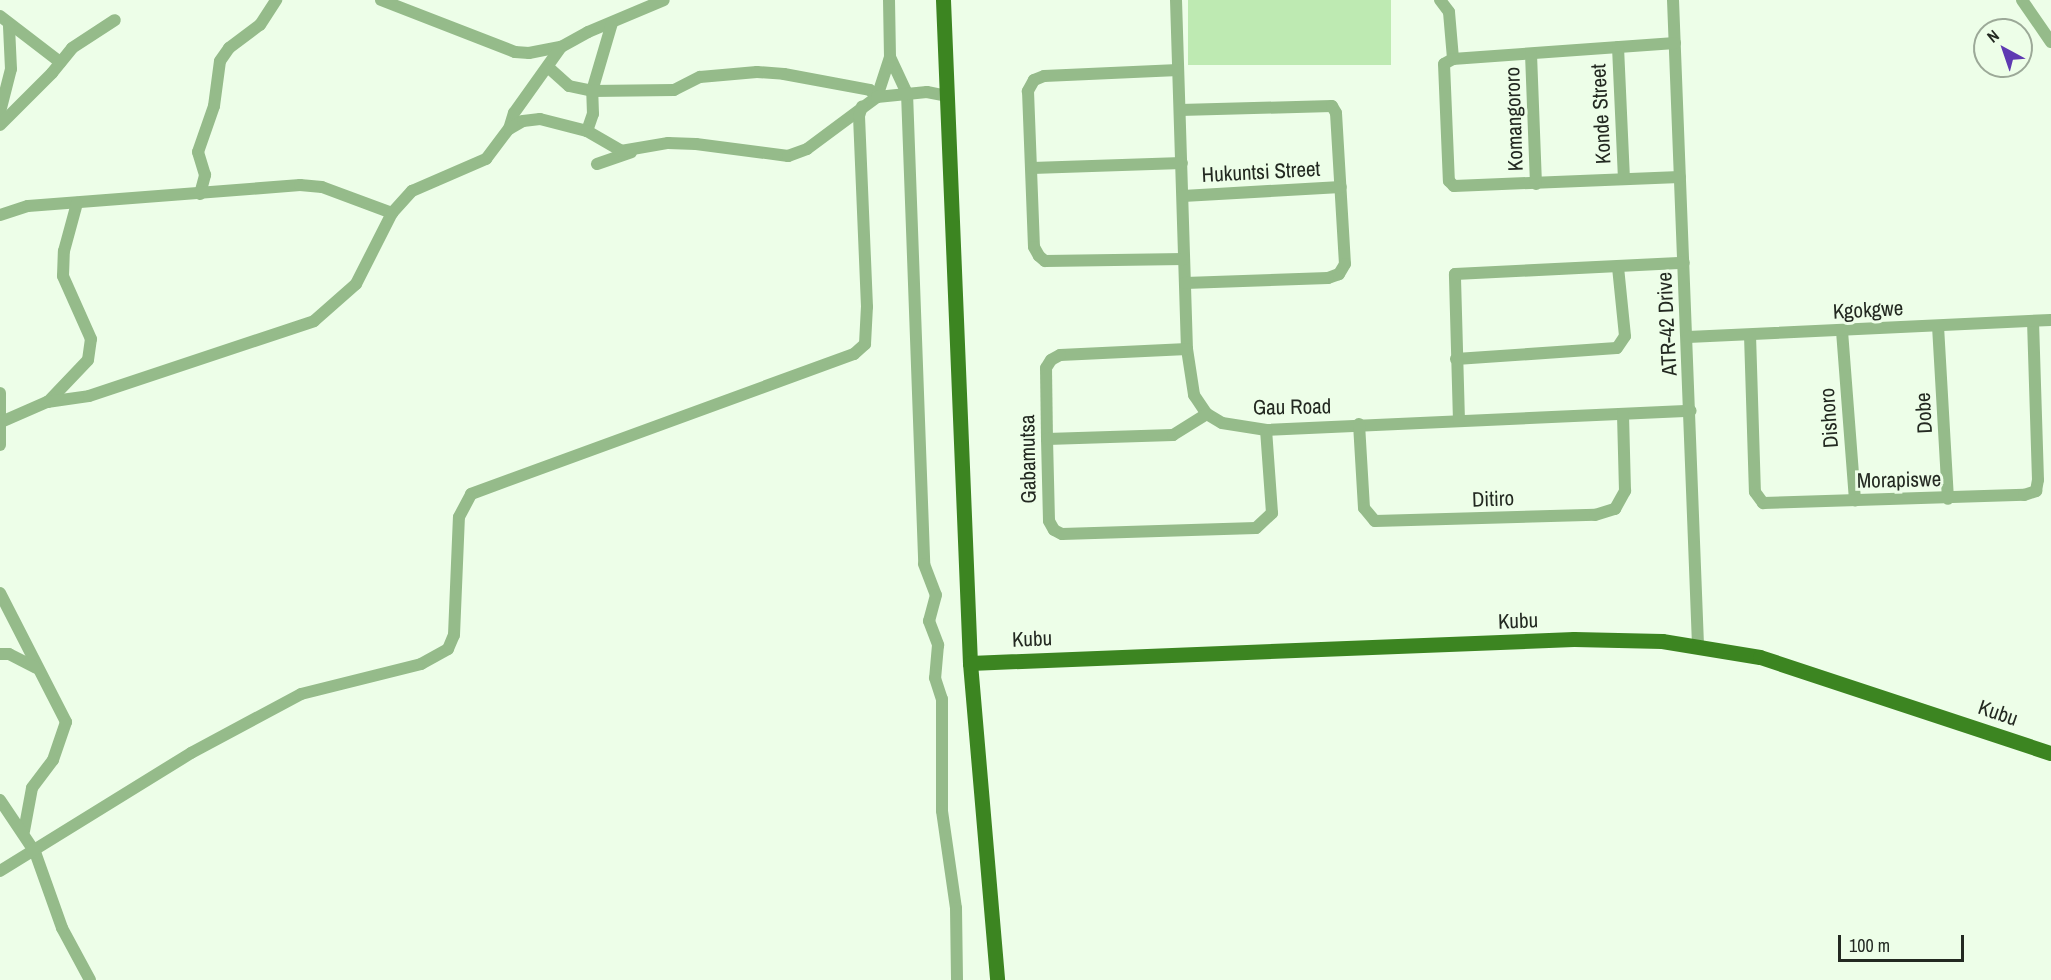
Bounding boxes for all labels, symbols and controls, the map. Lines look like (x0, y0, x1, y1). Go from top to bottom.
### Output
north arrow (1973, 18, 2033, 78)
text: N (1982, 24, 2003, 47)
street label: Konde Street (1586, 63, 1616, 165)
street label: Komangororo (1500, 66, 1528, 172)
street label: Hukuntsi Street (1201, 156, 1321, 188)
street label: ATR-42 Drive (1652, 271, 1682, 377)
street label: Kgokgwe (1832, 296, 1904, 324)
street label: Dishoro (1814, 387, 1844, 449)
street label: Dobe (1910, 392, 1938, 434)
street label: Gau Road (1253, 394, 1331, 420)
street label: Gabamutsa (1015, 414, 1041, 504)
street label: Morapiswe (1857, 467, 1941, 493)
street label: Ditiro (1472, 486, 1514, 512)
street label: Kubu (1497, 608, 1539, 634)
street label: Kubu (1011, 626, 1053, 652)
street label: Kubu (1975, 695, 2021, 731)
scale bar (1841, 923, 1967, 961)
text: 100 m (1849, 933, 1890, 958)

